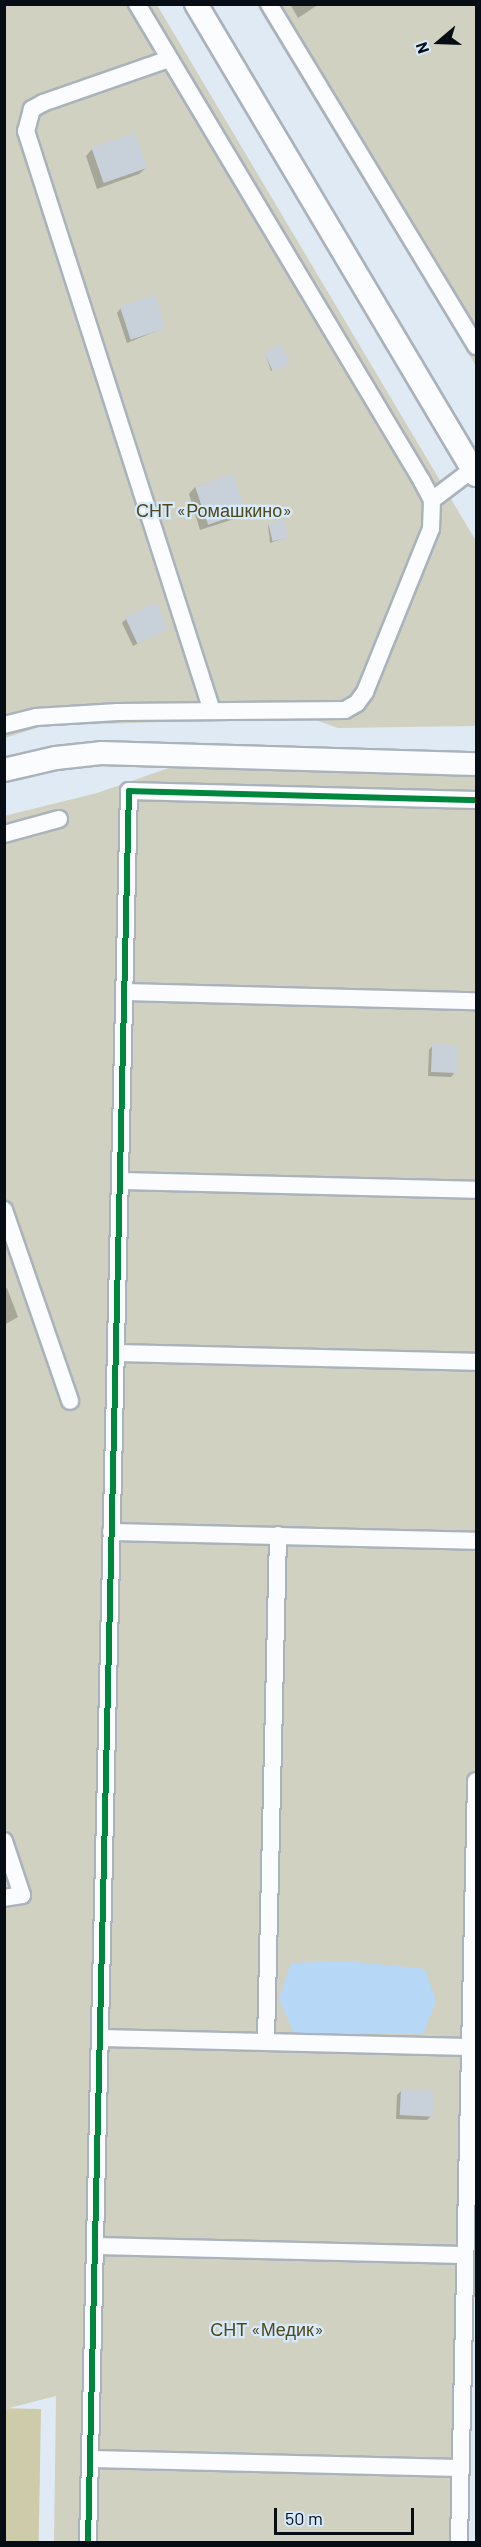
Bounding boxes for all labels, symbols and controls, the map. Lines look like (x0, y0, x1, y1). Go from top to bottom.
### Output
north arrow (409, 12, 469, 72)
text: N (411, 40, 432, 56)
park label: СНТ «Ромашкино» (136, 499, 292, 521)
park label: СНТ «Медик» (210, 2318, 324, 2340)
scale bar (277, 2496, 416, 2534)
text: 50 m (285, 2507, 323, 2529)

